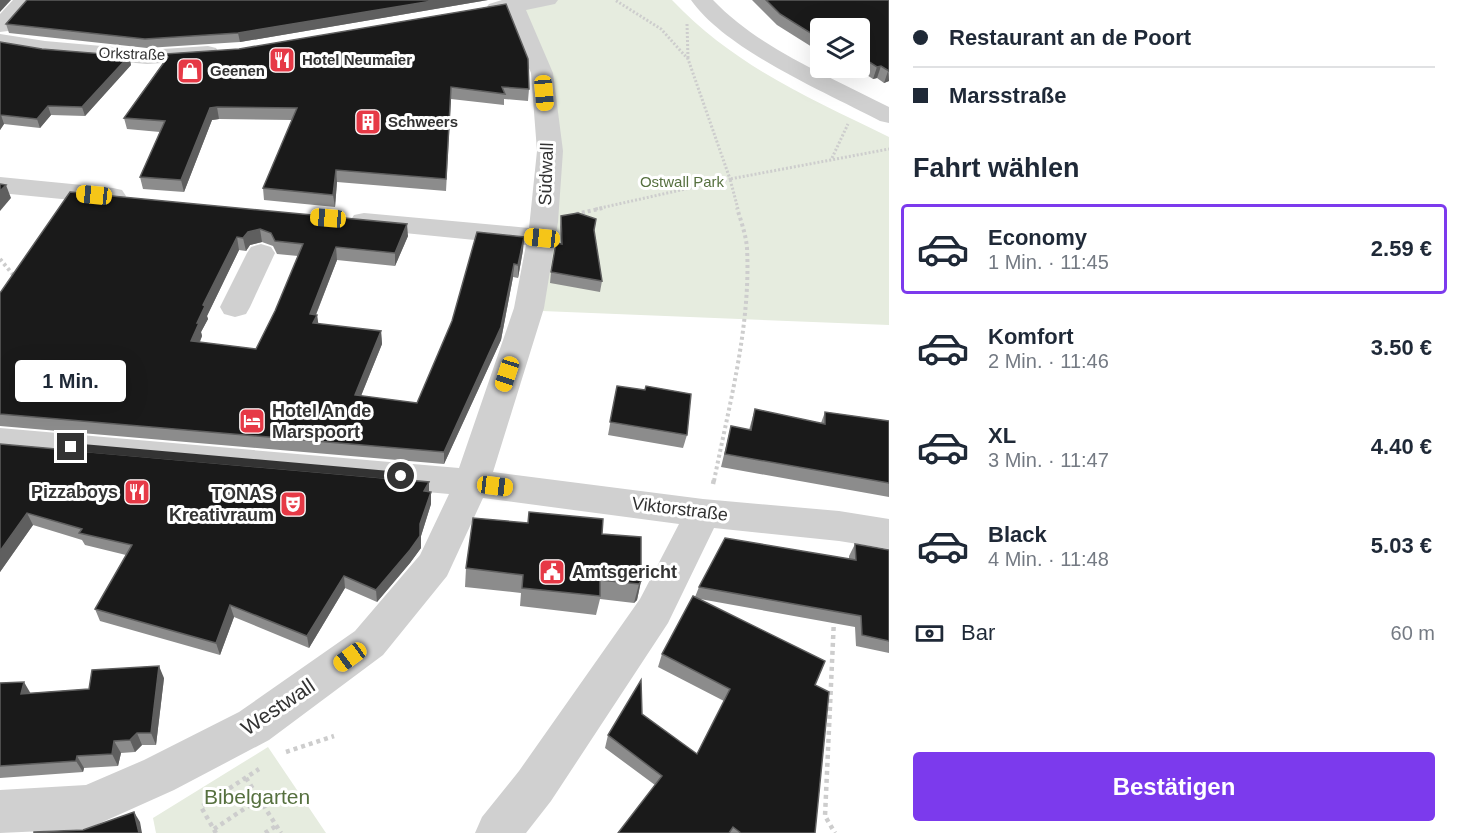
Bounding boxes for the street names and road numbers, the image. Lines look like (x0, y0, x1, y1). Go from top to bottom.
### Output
street label: Orkstraße (98, 44, 166, 63)
street label: Südwall (535, 142, 557, 206)
street label: Viktorstraße (631, 493, 729, 525)
street label: Westwall (237, 674, 319, 740)

